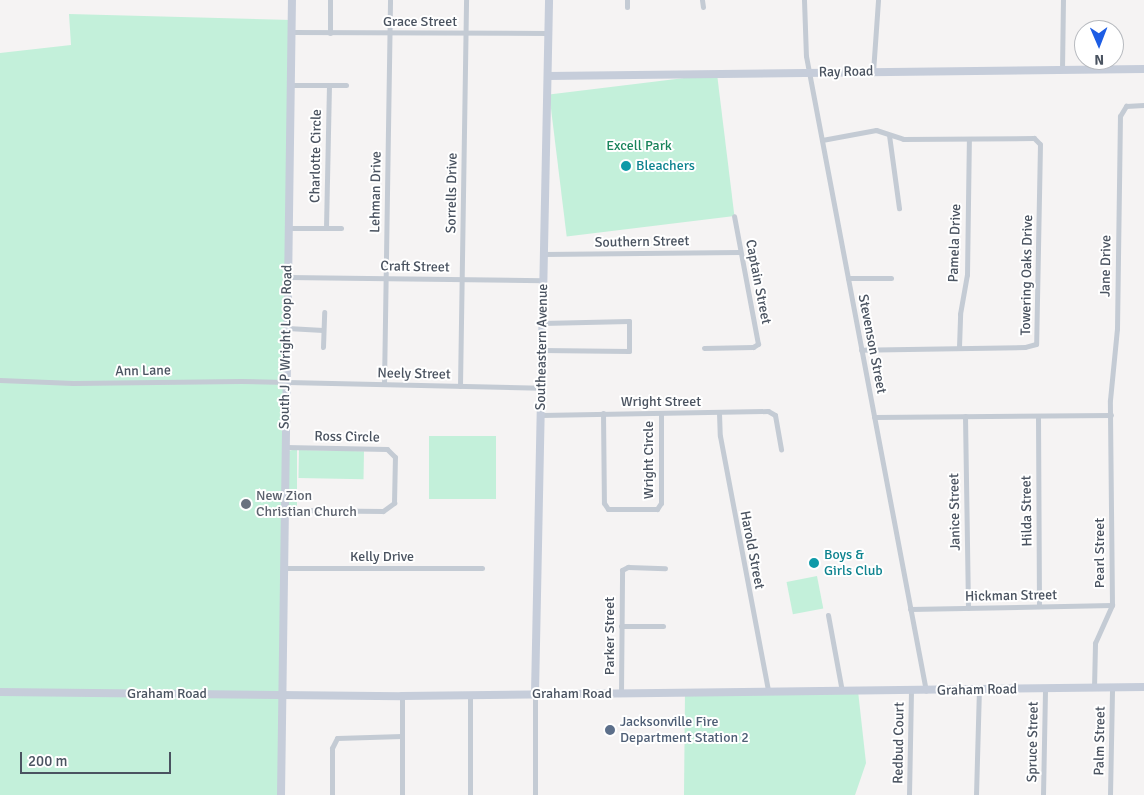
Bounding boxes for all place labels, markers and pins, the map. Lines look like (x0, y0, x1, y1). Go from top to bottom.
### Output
place label: Bleachers (636, 158, 695, 174)
marker: Bleachers (620, 160, 632, 172)
place label: New Zion Christian Church (256, 488, 357, 520)
marker: New Zion Christian Church (240, 498, 252, 510)
place label: Boys & Girls Club (824, 547, 883, 580)
marker: Boys & Girls Club (808, 557, 820, 569)
place label: Jacksonville Fire Department Station 2 (620, 714, 749, 746)
marker: Jacksonville Fire Department Station 2 (604, 724, 616, 736)

